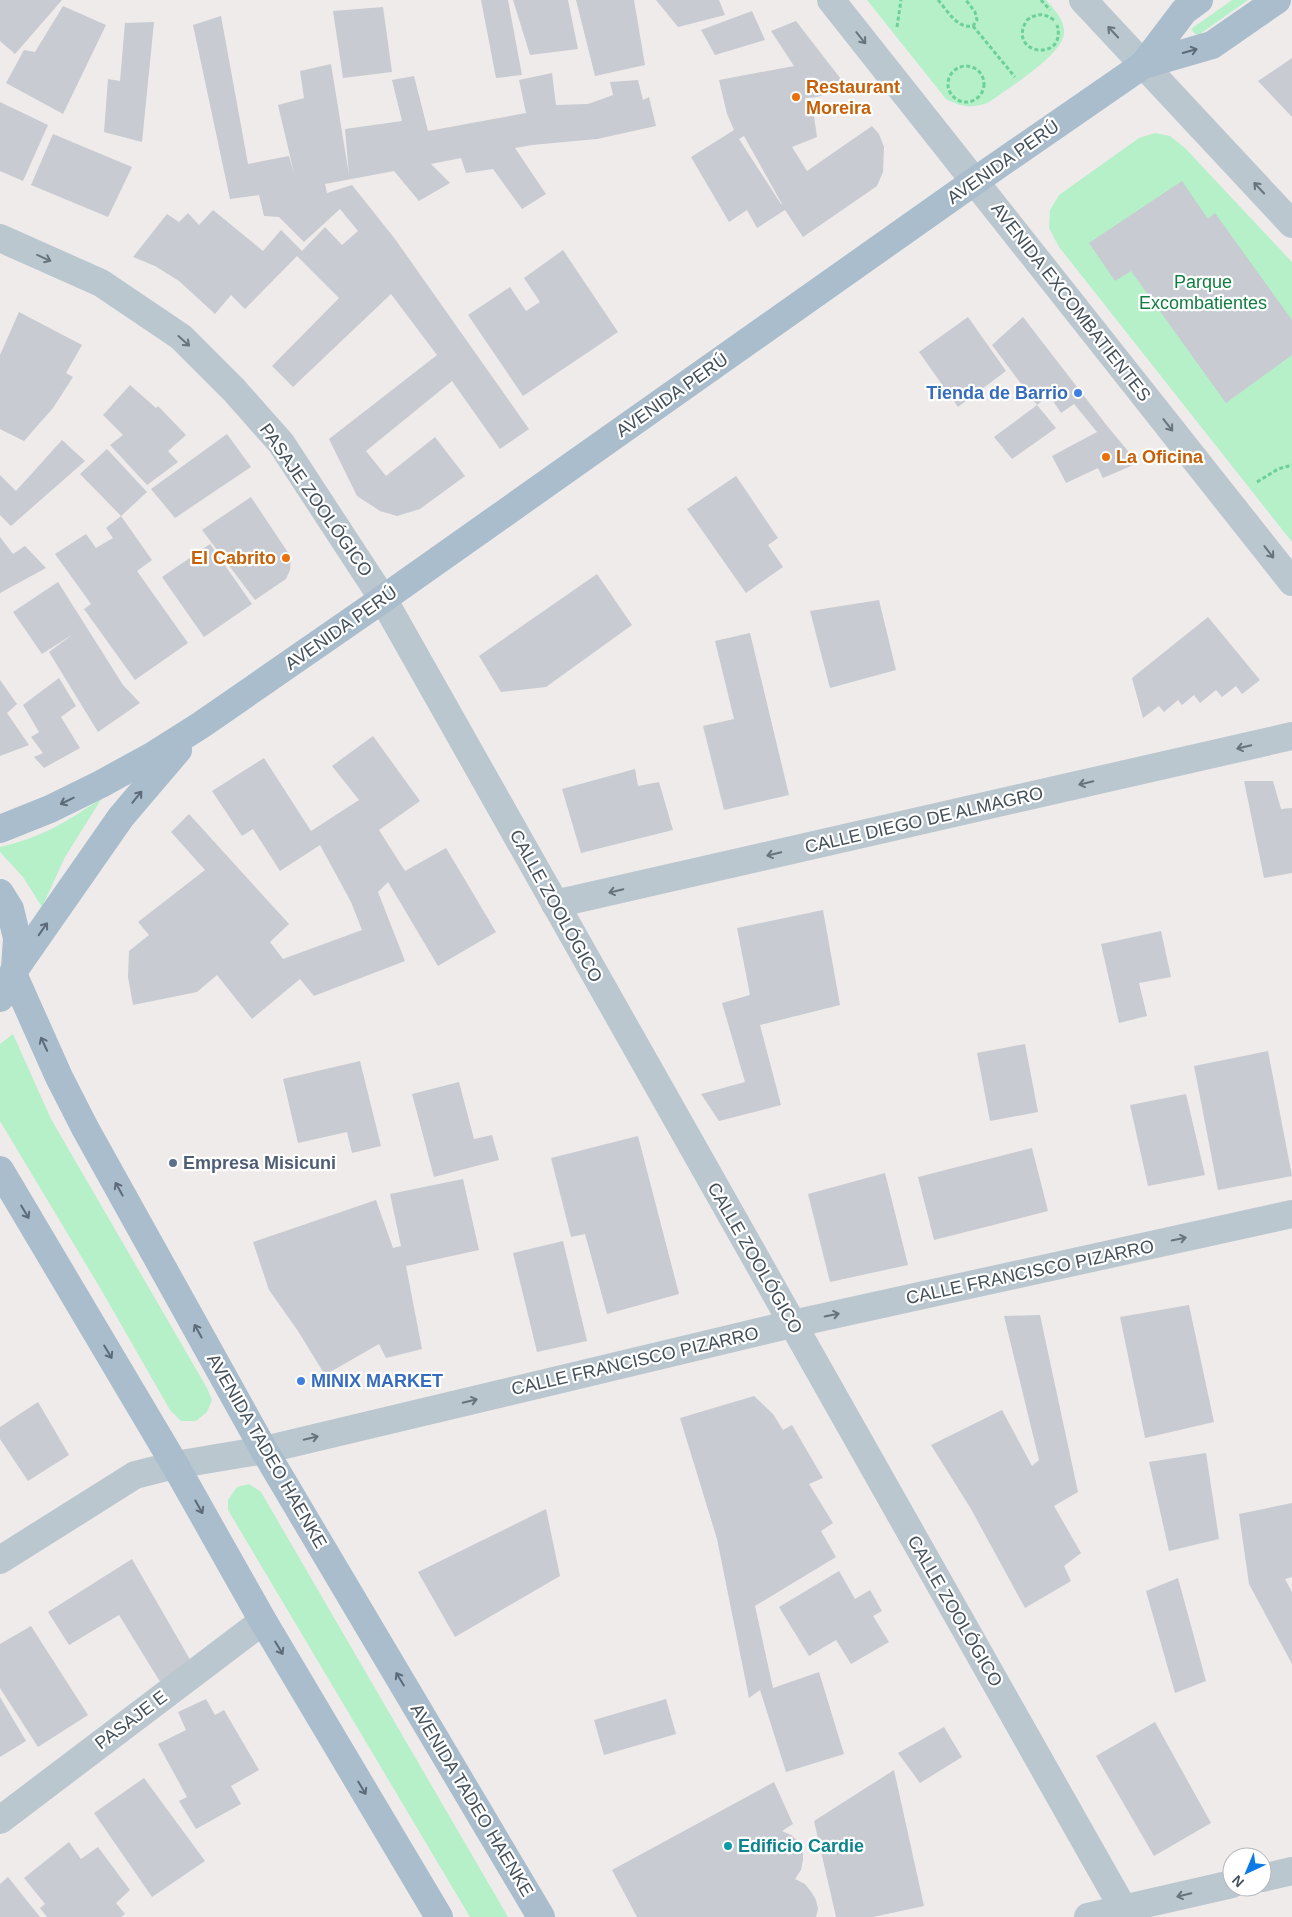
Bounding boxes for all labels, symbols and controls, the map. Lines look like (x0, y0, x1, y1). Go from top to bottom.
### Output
one-way arrow (1107, 26, 1119, 39)
one-way arrow (856, 31, 866, 45)
one-way arrow (1182, 46, 1198, 56)
place label: Restaurant Moreira (806, 77, 900, 118)
marker: Restaurant Moreira (790, 91, 802, 103)
street label: AVENIDA PERÚ (943, 115, 1063, 208)
one-way arrow (1253, 182, 1265, 194)
street label: AVENIDA EXCOMBATIENTES (987, 199, 1155, 405)
one-way arrow (36, 254, 51, 263)
park label: Parque Excombatientes (1139, 272, 1267, 313)
one-way arrow (177, 335, 190, 346)
street label: AVENIDA PERÚ (612, 348, 732, 441)
place label: Tienda de Barrio (926, 383, 1068, 403)
marker: Tienda de Barrio (1072, 387, 1084, 399)
one-way arrow (1163, 418, 1173, 432)
street label: PASAJE ZOOLÓGICO (256, 419, 377, 580)
place label: La Oficina (1116, 447, 1204, 467)
marker: La Oficina (1100, 451, 1112, 463)
one-way arrow (1263, 546, 1274, 559)
place label: El Cabrito (191, 548, 276, 568)
marker: El Cabrito (280, 552, 292, 564)
street label: AVENIDA PERÚ (281, 581, 401, 674)
one-way arrow (1237, 743, 1253, 752)
one-way arrow (1079, 779, 1095, 788)
street label: CALLE DIEGO DE ALMAGRO (803, 783, 1045, 857)
one-way arrow (132, 791, 143, 804)
one-way arrow (60, 796, 75, 806)
street label: CALLE ZOOLÓGICO (506, 826, 607, 986)
one-way arrow (767, 850, 783, 859)
one-way arrow (608, 886, 624, 896)
one-way arrow (38, 922, 48, 936)
one-way arrow (38, 1037, 48, 1052)
place label: Empresa Misicuni (183, 1153, 336, 1173)
marker: Empresa Misicuni (167, 1157, 179, 1169)
street label: CALLE ZOOLÓGICO (704, 1178, 807, 1337)
one-way arrow (113, 1182, 123, 1196)
one-way arrow (20, 1205, 30, 1220)
one-way arrow (1170, 1234, 1186, 1243)
street label: CALLE FRANCISCO PIZARRO (904, 1236, 1156, 1308)
one-way arrow (824, 1310, 840, 1319)
one-way arrow (193, 1323, 203, 1338)
street label: CALLE FRANCISCO PIZARRO (509, 1323, 761, 1399)
one-way arrow (103, 1344, 113, 1359)
street label: AVENIDA TADEO HAENKE (203, 1350, 331, 1552)
place label: MINIX MARKET (311, 1371, 443, 1391)
marker: MINIX MARKET (295, 1375, 307, 1387)
one-way arrow (461, 1396, 477, 1405)
one-way arrow (303, 1433, 319, 1442)
one-way arrow (195, 1499, 204, 1514)
street label: CALLE ZOOLÓGICO (904, 1531, 1007, 1690)
one-way arrow (275, 1641, 285, 1655)
one-way arrow (395, 1673, 405, 1687)
street label: PASAJE E (91, 1687, 171, 1753)
street label: AVENIDA TADEO HAENKE (407, 1700, 537, 1900)
one-way arrow (358, 1780, 368, 1795)
place label: Edificio Cardie (738, 1836, 864, 1856)
marker: Edificio Cardie (722, 1840, 734, 1852)
north arrow (1222, 1847, 1272, 1897)
text: N (1229, 1872, 1247, 1891)
one-way arrow (1177, 1891, 1193, 1900)

